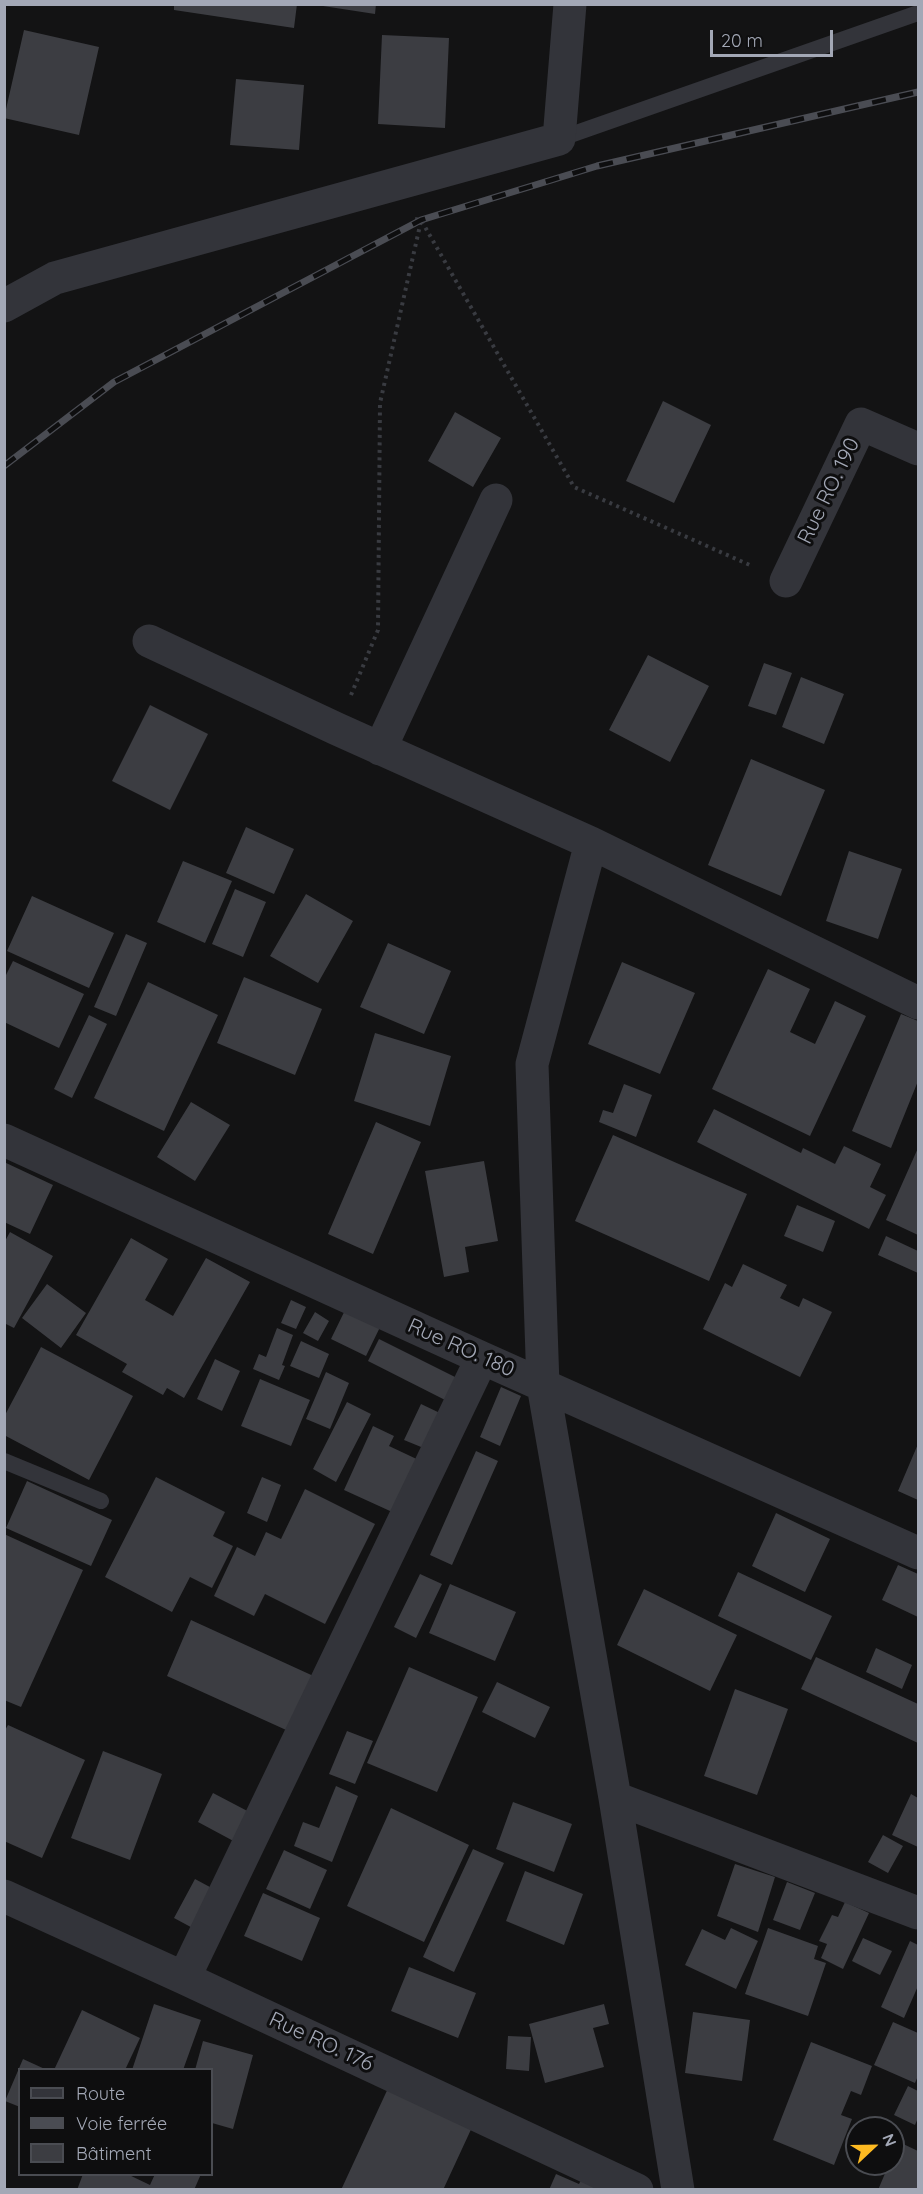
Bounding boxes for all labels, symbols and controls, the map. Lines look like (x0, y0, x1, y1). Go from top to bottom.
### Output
scale bar (713, 18, 836, 56)
text: 20 m (721, 29, 763, 52)
street label: Rue RO. 190 (792, 434, 866, 548)
street label: Rue RO. 180 (404, 1313, 518, 1383)
street label: Rue RO. 176 (265, 2007, 377, 2077)
legend (18, 2068, 213, 2176)
text: Route (76, 2082, 125, 2105)
text: Voie ferrée (76, 2112, 167, 2135)
north arrow (845, 2116, 905, 2176)
text: N (878, 2131, 901, 2149)
text: Bâtiment (76, 2142, 152, 2165)

